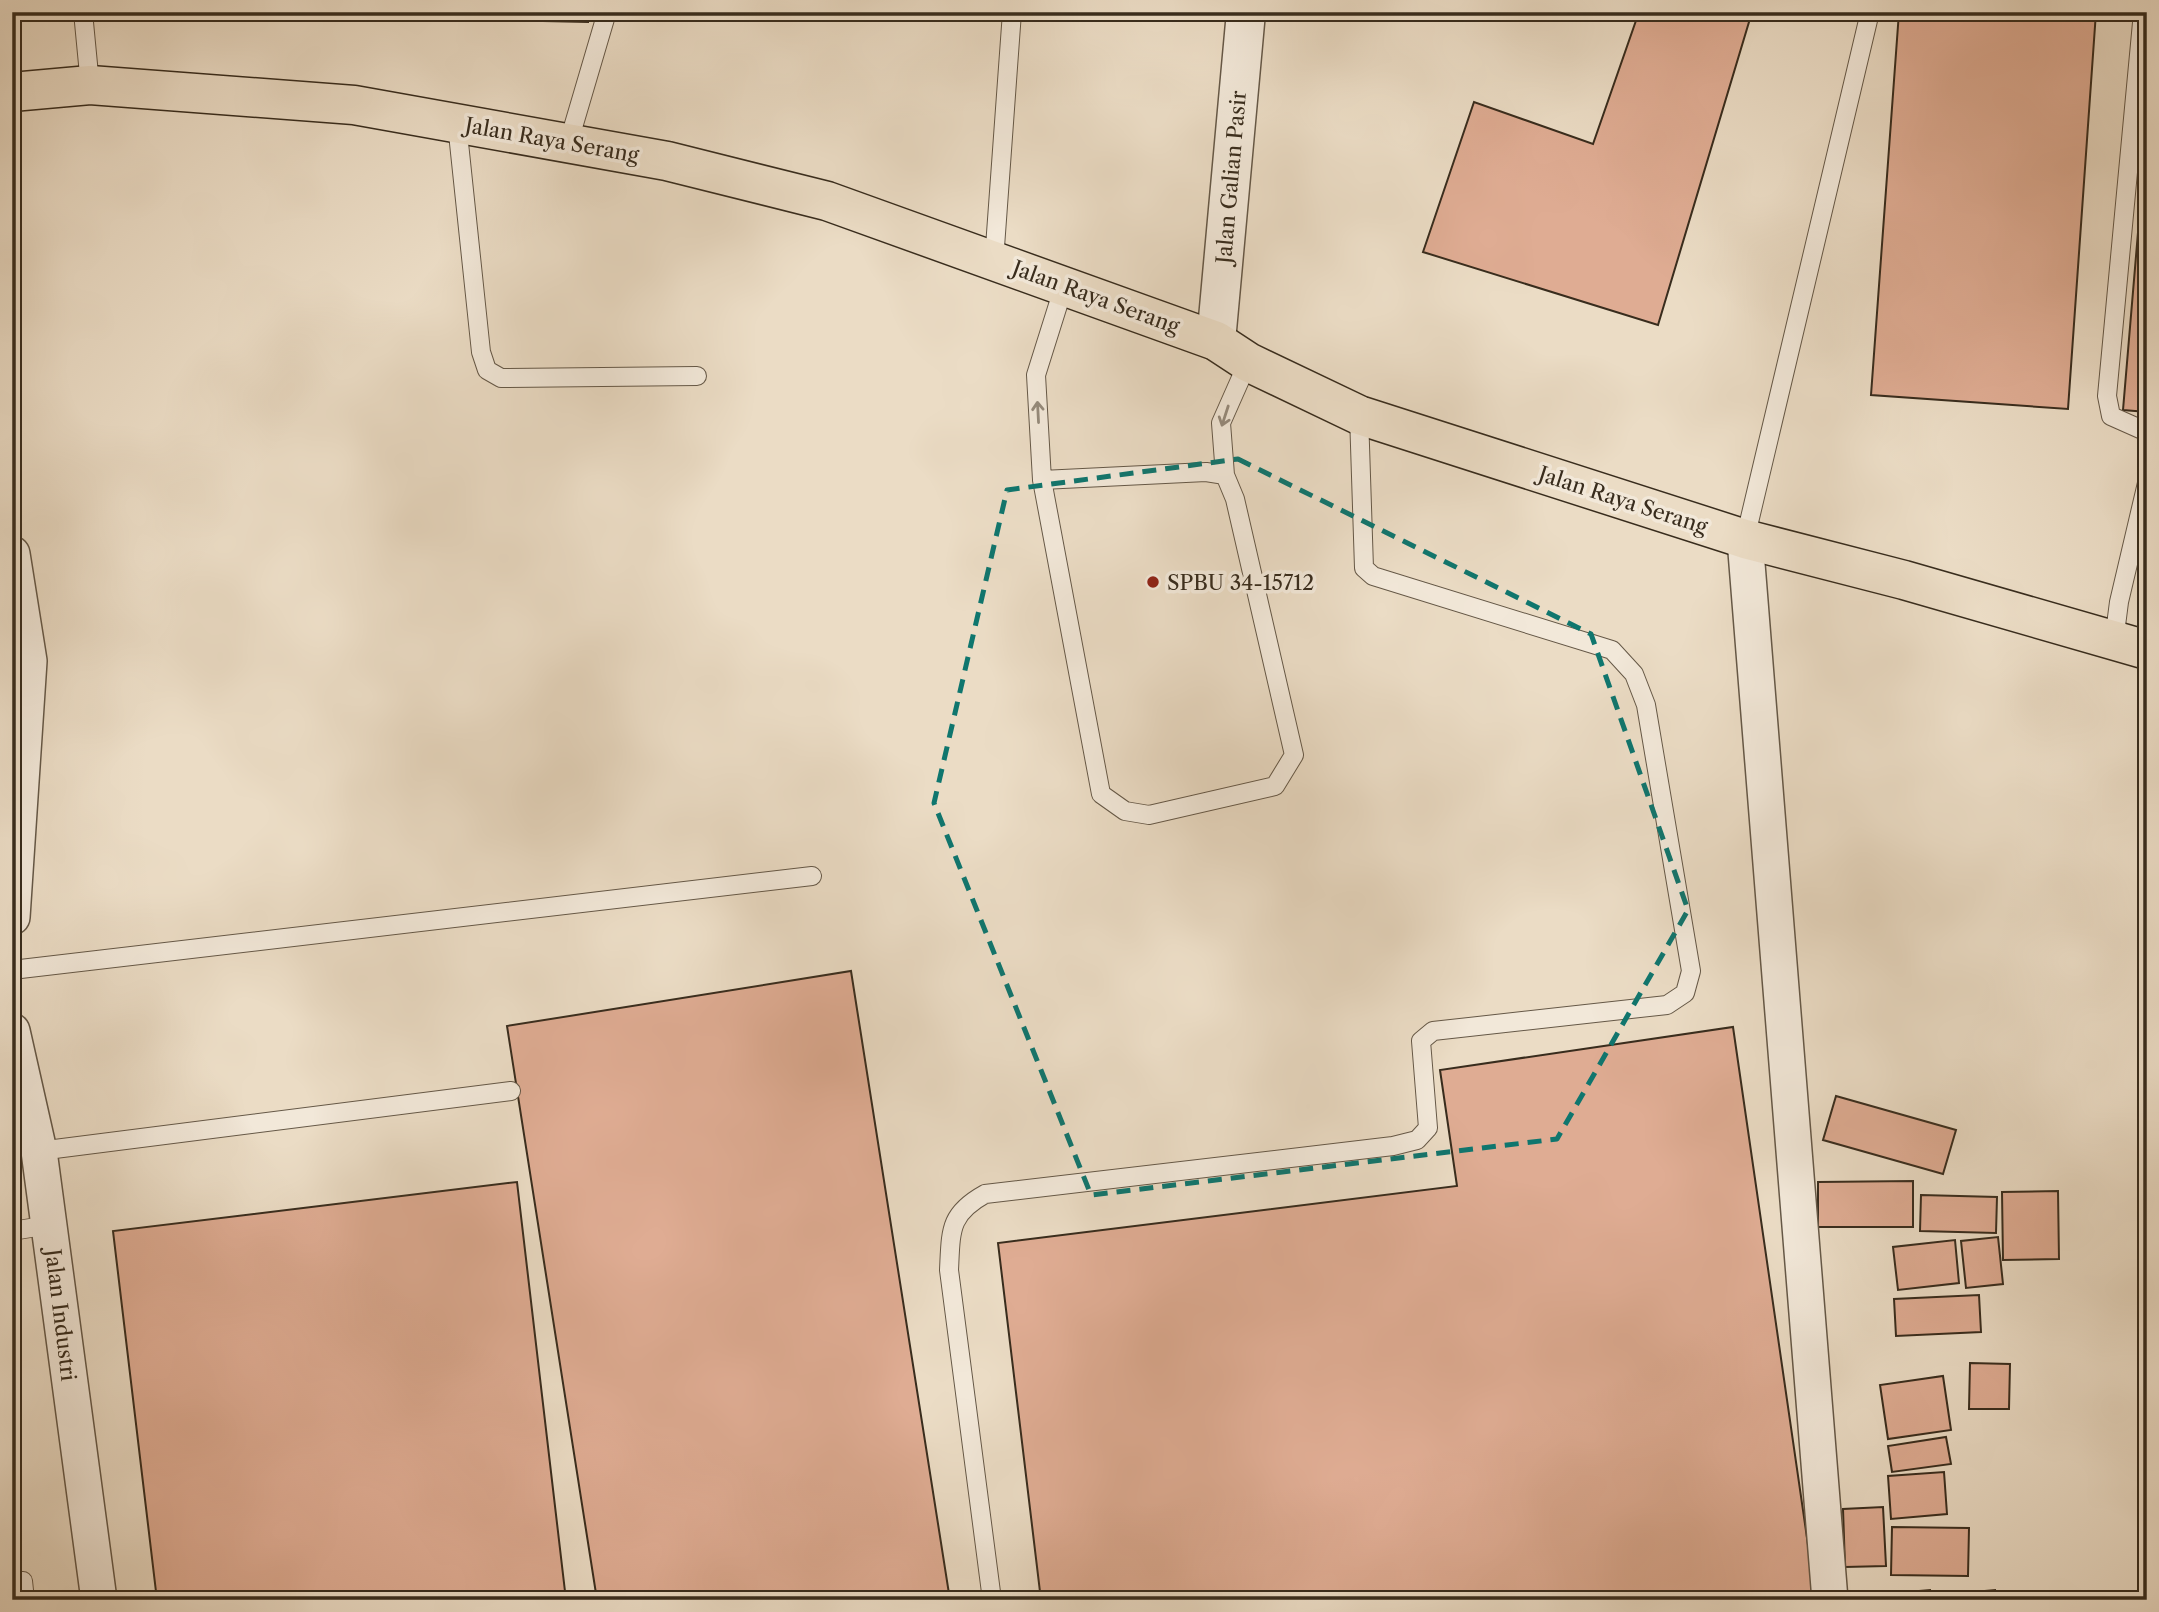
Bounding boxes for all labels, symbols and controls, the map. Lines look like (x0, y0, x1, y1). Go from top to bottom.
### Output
street label: Jalan Galian Pasir (1211, 89, 1251, 268)
street label: Jalan Raya Serang (460, 112, 642, 168)
street label: Jalan Raya Serang (1006, 254, 1184, 339)
one-way arrow (1032, 401, 1045, 424)
one-way arrow (1218, 405, 1230, 427)
street label: Jalan Raya Serang (1533, 460, 1711, 539)
place label: SPBU 34-15712 (1167, 570, 1314, 595)
marker: SPBU 34-15712 (1145, 574, 1161, 590)
street label: Jalan Industri (40, 1245, 81, 1382)

